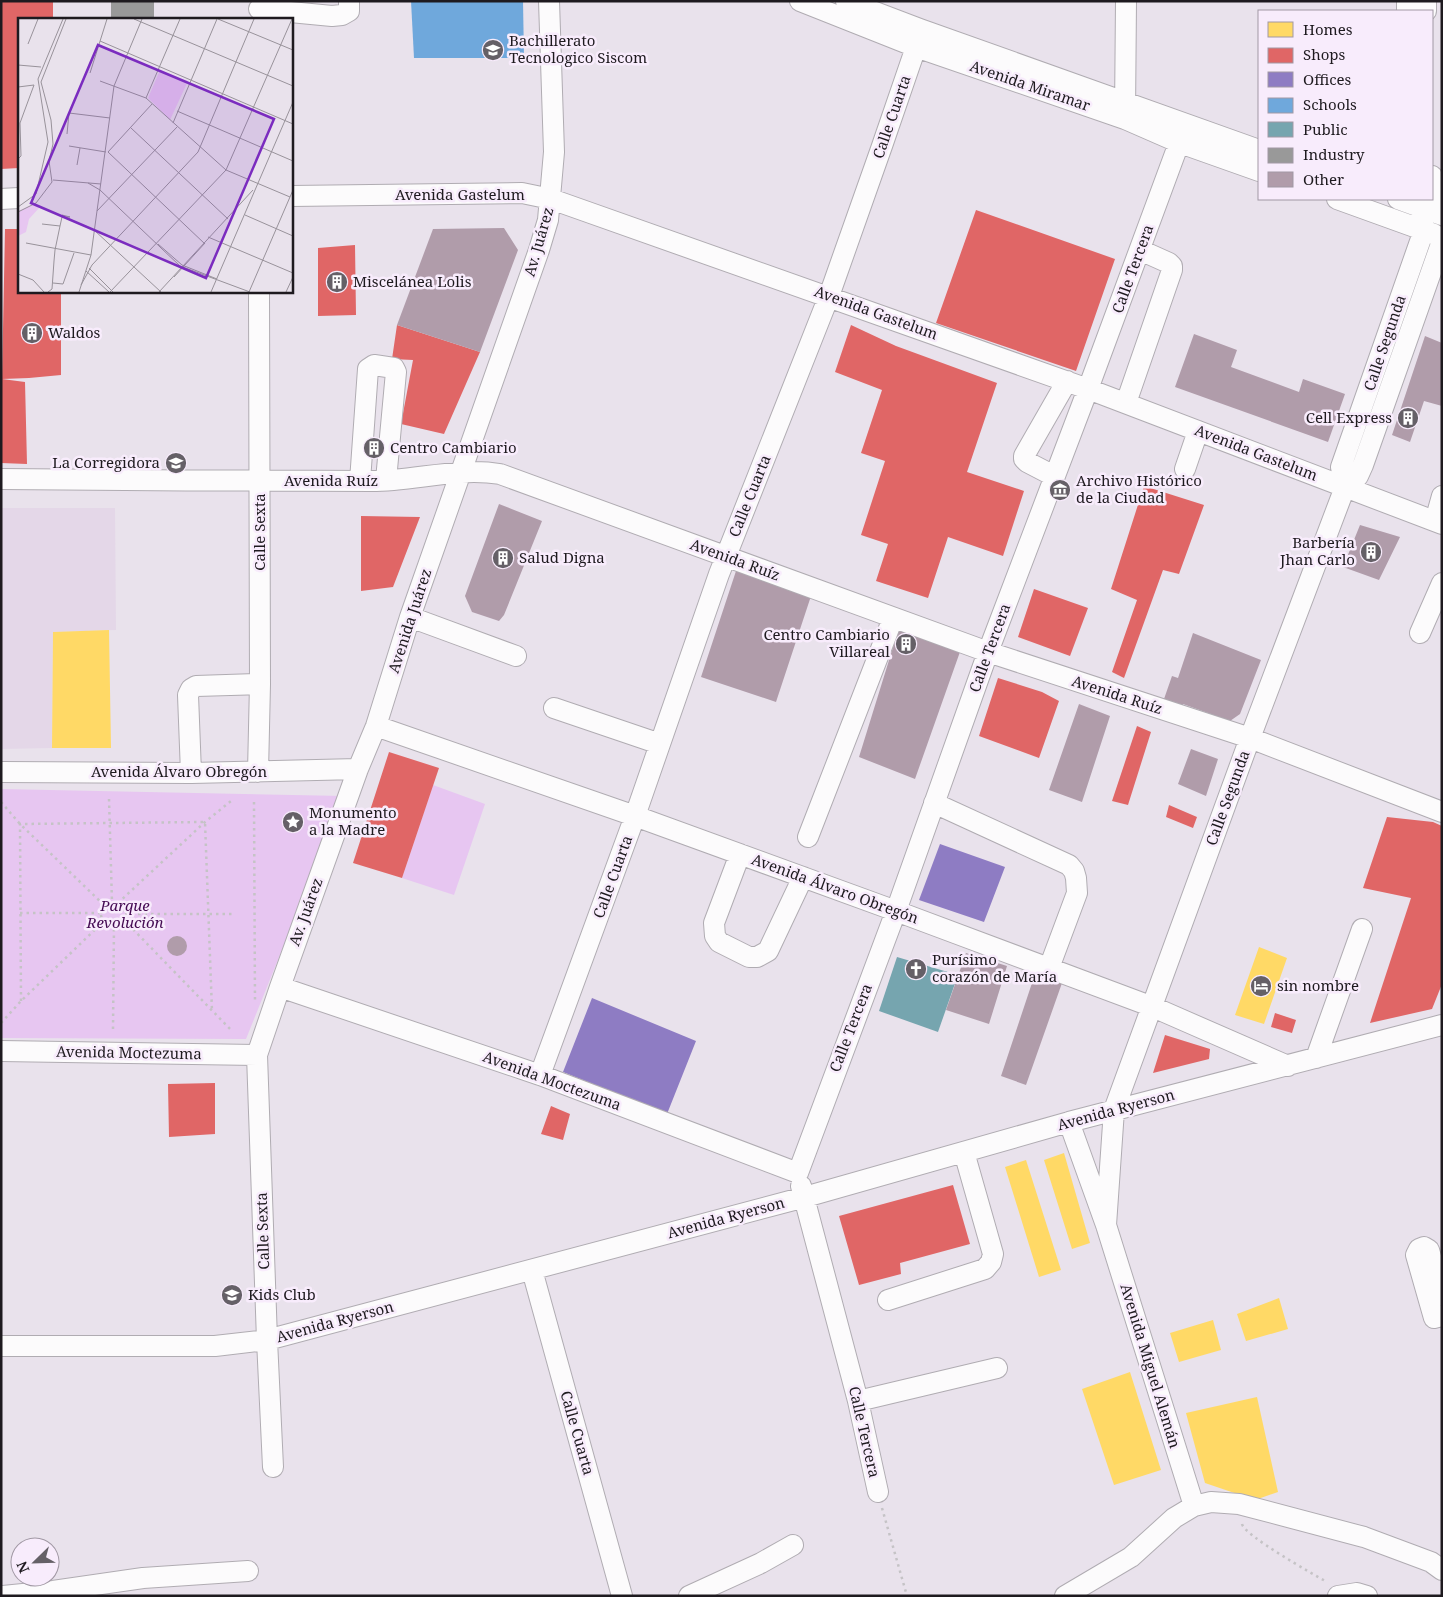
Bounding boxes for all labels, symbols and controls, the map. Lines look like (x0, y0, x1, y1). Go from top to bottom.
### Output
legend (1258, 10, 1433, 200)
inset map (18, 18, 292, 292)
text: Homes (1303, 19, 1353, 39)
place label: Bachillerato Tecnologico Siscom (509, 30, 647, 67)
school or university icon: Bachillerato Tecnologico Siscom (481, 38, 505, 62)
text: Shops (1303, 44, 1346, 64)
street label: Avenida Miramar (967, 55, 1093, 115)
text: Offices (1303, 69, 1352, 89)
street label: Calle Cuarta (867, 72, 915, 161)
text: Schools (1303, 94, 1357, 114)
text: Public (1303, 119, 1348, 139)
text: Industry (1303, 144, 1365, 164)
text: Other (1303, 169, 1344, 189)
street label: Avenida Gastelum (395, 184, 525, 204)
street label: Av. Juárez (519, 205, 557, 279)
street label: Calle Tercera (1107, 222, 1157, 316)
building icon: Miscelánea Lolis (325, 270, 349, 294)
place label: Miscelánea Lolis (353, 271, 472, 291)
street label: Avenida Gastelum (812, 280, 941, 344)
street label: Calle Segunda (1358, 292, 1410, 393)
building icon: Waldos (20, 321, 44, 345)
place label: Waldos (48, 322, 101, 342)
building icon: Cell Express (1396, 406, 1420, 430)
place label: Cell Express (1306, 407, 1392, 427)
street label: Avenida Gastelum (1192, 419, 1321, 485)
building icon: Centro Cambiario (362, 436, 386, 460)
place label: Centro Cambiario (390, 437, 517, 457)
school or university icon: La Corregidora (164, 451, 188, 475)
place label: La Corregidora (52, 452, 160, 472)
street label: Calle Cuarta (724, 452, 775, 540)
street label: Avenida Ruíz (284, 470, 378, 490)
place label: Archivo Histórico de la Ciudad (1076, 470, 1202, 507)
museum icon: Archivo Histórico de la Ciudad (1048, 478, 1072, 502)
street label: Calle Sexta (249, 493, 269, 571)
place label: Barbería Jhan Carlo (1279, 532, 1355, 569)
street label: Avenida Ruíz (688, 534, 783, 585)
building icon: Barbería Jhan Carlo (1359, 540, 1383, 564)
building icon: Salud Digna (491, 546, 515, 570)
place label: Salud Digna (519, 547, 605, 567)
street label: Avenida Juárez (383, 566, 435, 675)
street label: Calle Tercera (964, 601, 1014, 695)
place label: Centro Cambiario Villareal (763, 624, 890, 661)
building icon: Centro Cambiario Villareal (894, 632, 918, 656)
street label: Avenida Ruíz (1069, 670, 1165, 718)
street label: Calle Segunda (1201, 747, 1254, 848)
street label: Avenida Álvaro Obregón (91, 761, 267, 781)
place label: Monumento a la Madre (309, 802, 397, 839)
place icon: Monumento a la Madre (281, 810, 305, 834)
street label: Calle Cuarta (588, 832, 636, 921)
street label: Avenida Álvaro Obregón (749, 849, 922, 928)
street label: Av. Juárez (284, 875, 327, 948)
park label: Parque Revolución (85, 895, 164, 932)
place label: Purísimo corazón de María (932, 949, 1057, 986)
church icon: Purísimo corazón de María (904, 957, 928, 981)
hotel icon: sin nombre (1249, 974, 1273, 998)
place label: sin nombre (1277, 975, 1359, 995)
street label: Calle Tercera (824, 981, 876, 1075)
street label: Avenida Moctezuma (56, 1041, 202, 1063)
street label: Avenida Moctezuma (480, 1046, 624, 1114)
street label: Avenida Ryerson (1055, 1084, 1177, 1134)
street label: Calle Sexta (251, 1192, 273, 1270)
street label: Avenida Ryerson (665, 1192, 787, 1242)
street label: Avenida Miguel Alemán (1116, 1281, 1186, 1451)
school or university icon: Kids Club (220, 1283, 244, 1307)
place label: Kids Club (248, 1284, 316, 1304)
street label: Avenida Ryerson (274, 1296, 396, 1346)
street label: Calle Tercera (845, 1384, 885, 1479)
street label: Calle Cuarta (556, 1388, 600, 1477)
north arrow (10, 1537, 60, 1587)
text: N (12, 1558, 33, 1576)

